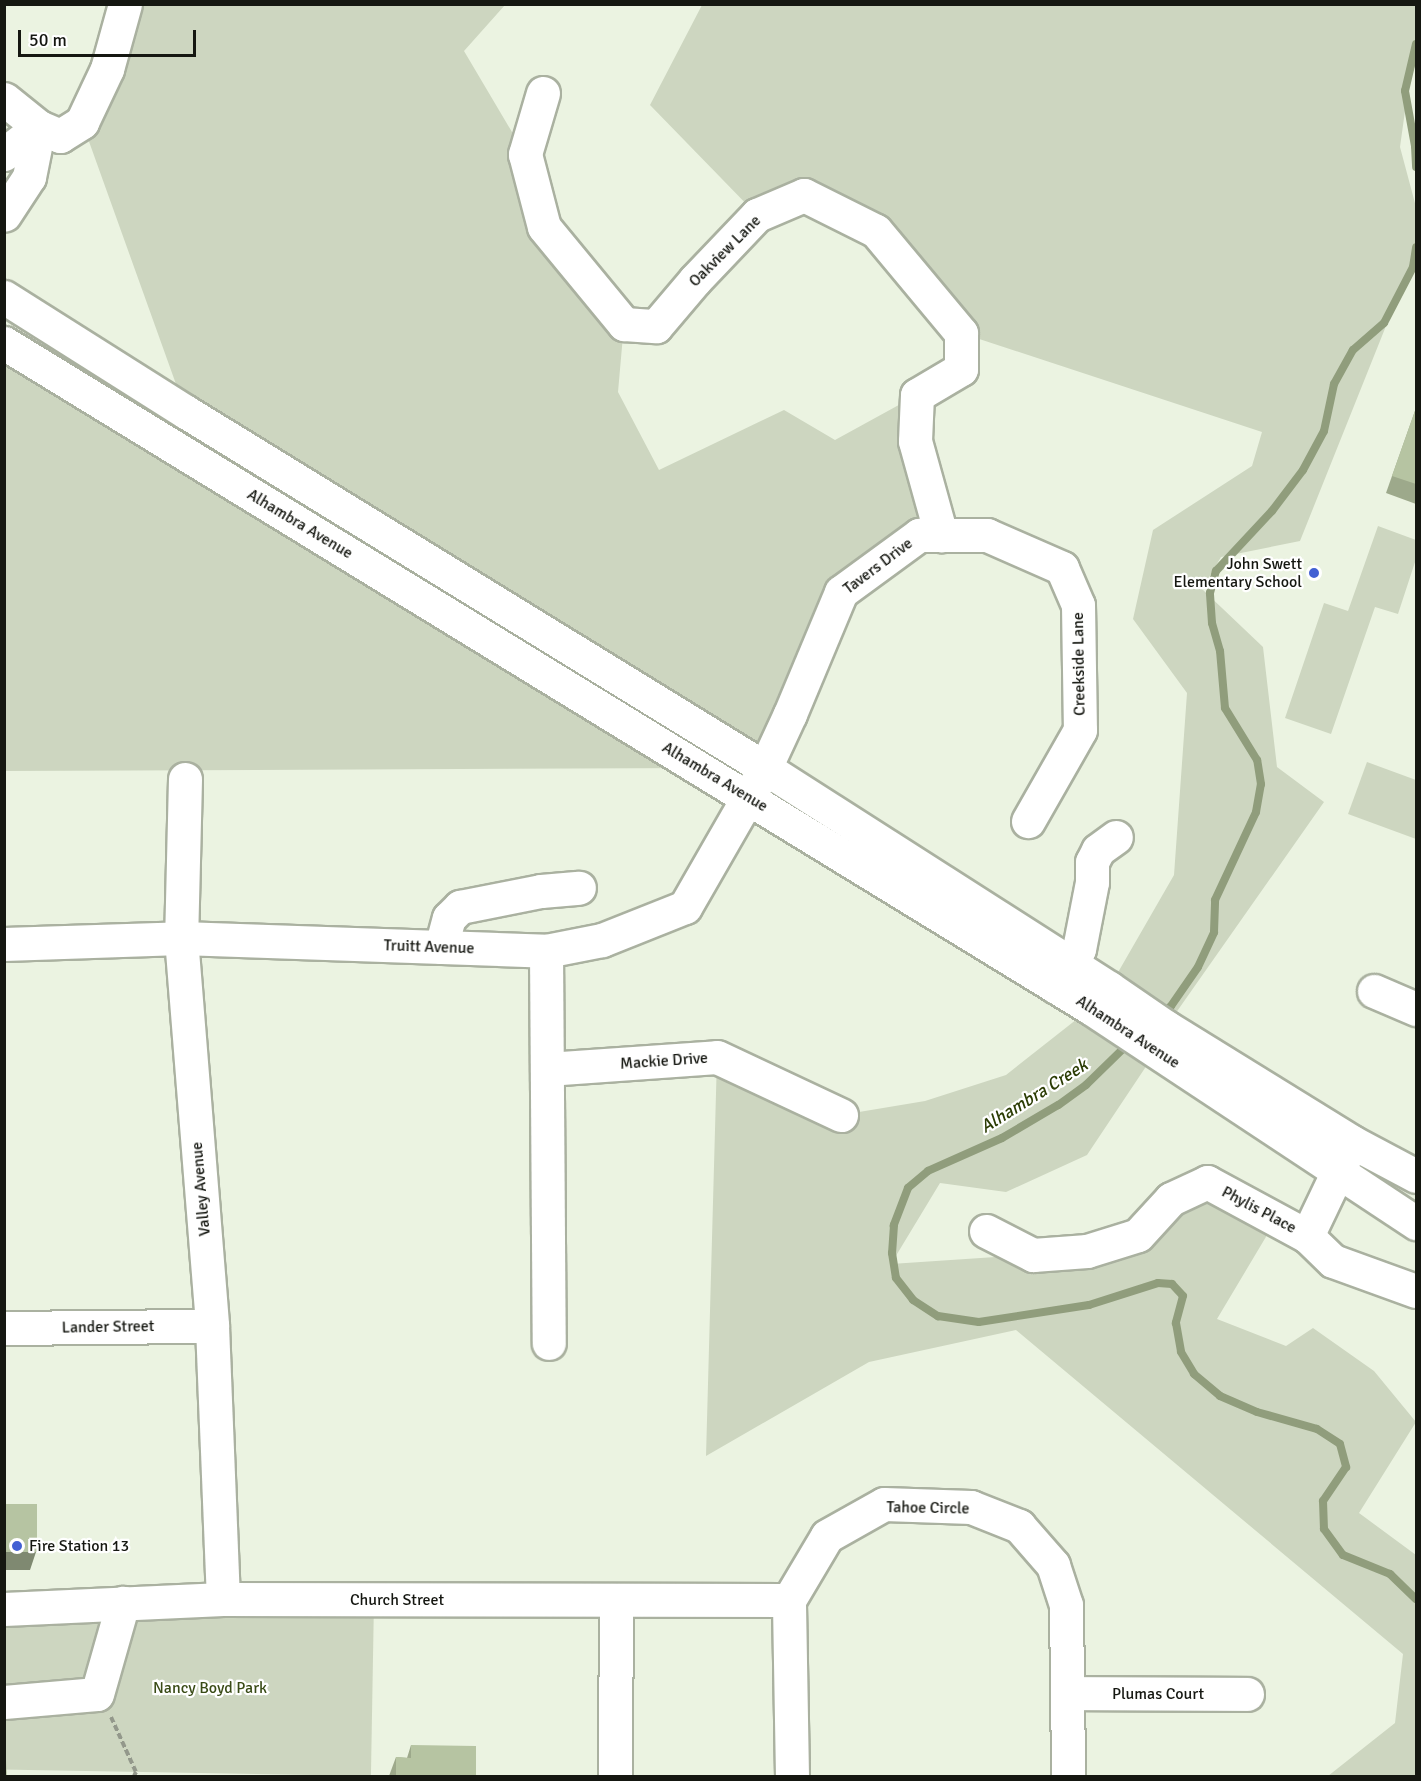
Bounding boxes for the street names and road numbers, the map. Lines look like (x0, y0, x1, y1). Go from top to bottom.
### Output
street label: Oakview Lane (685, 211, 765, 291)
street label: Alhambra Avenue (244, 485, 356, 563)
street label: Tavers Drive (840, 534, 916, 598)
street label: Creekside Lane (1068, 612, 1090, 716)
street label: Alhambra Avenue (659, 738, 771, 816)
street label: Truitt Avenue (383, 936, 475, 958)
street label: Alhambra Avenue (1073, 991, 1183, 1073)
street label: Mackie Drive (619, 1048, 709, 1074)
street label: Valley Avenue (187, 1141, 215, 1237)
street label: Phylis Place (1218, 1182, 1300, 1238)
street label: Lander Street (62, 1317, 154, 1337)
street label: Tahoe Circle (886, 1498, 970, 1518)
street label: Church Street (350, 1590, 444, 1610)
street label: Plumas Court (1112, 1684, 1204, 1704)

